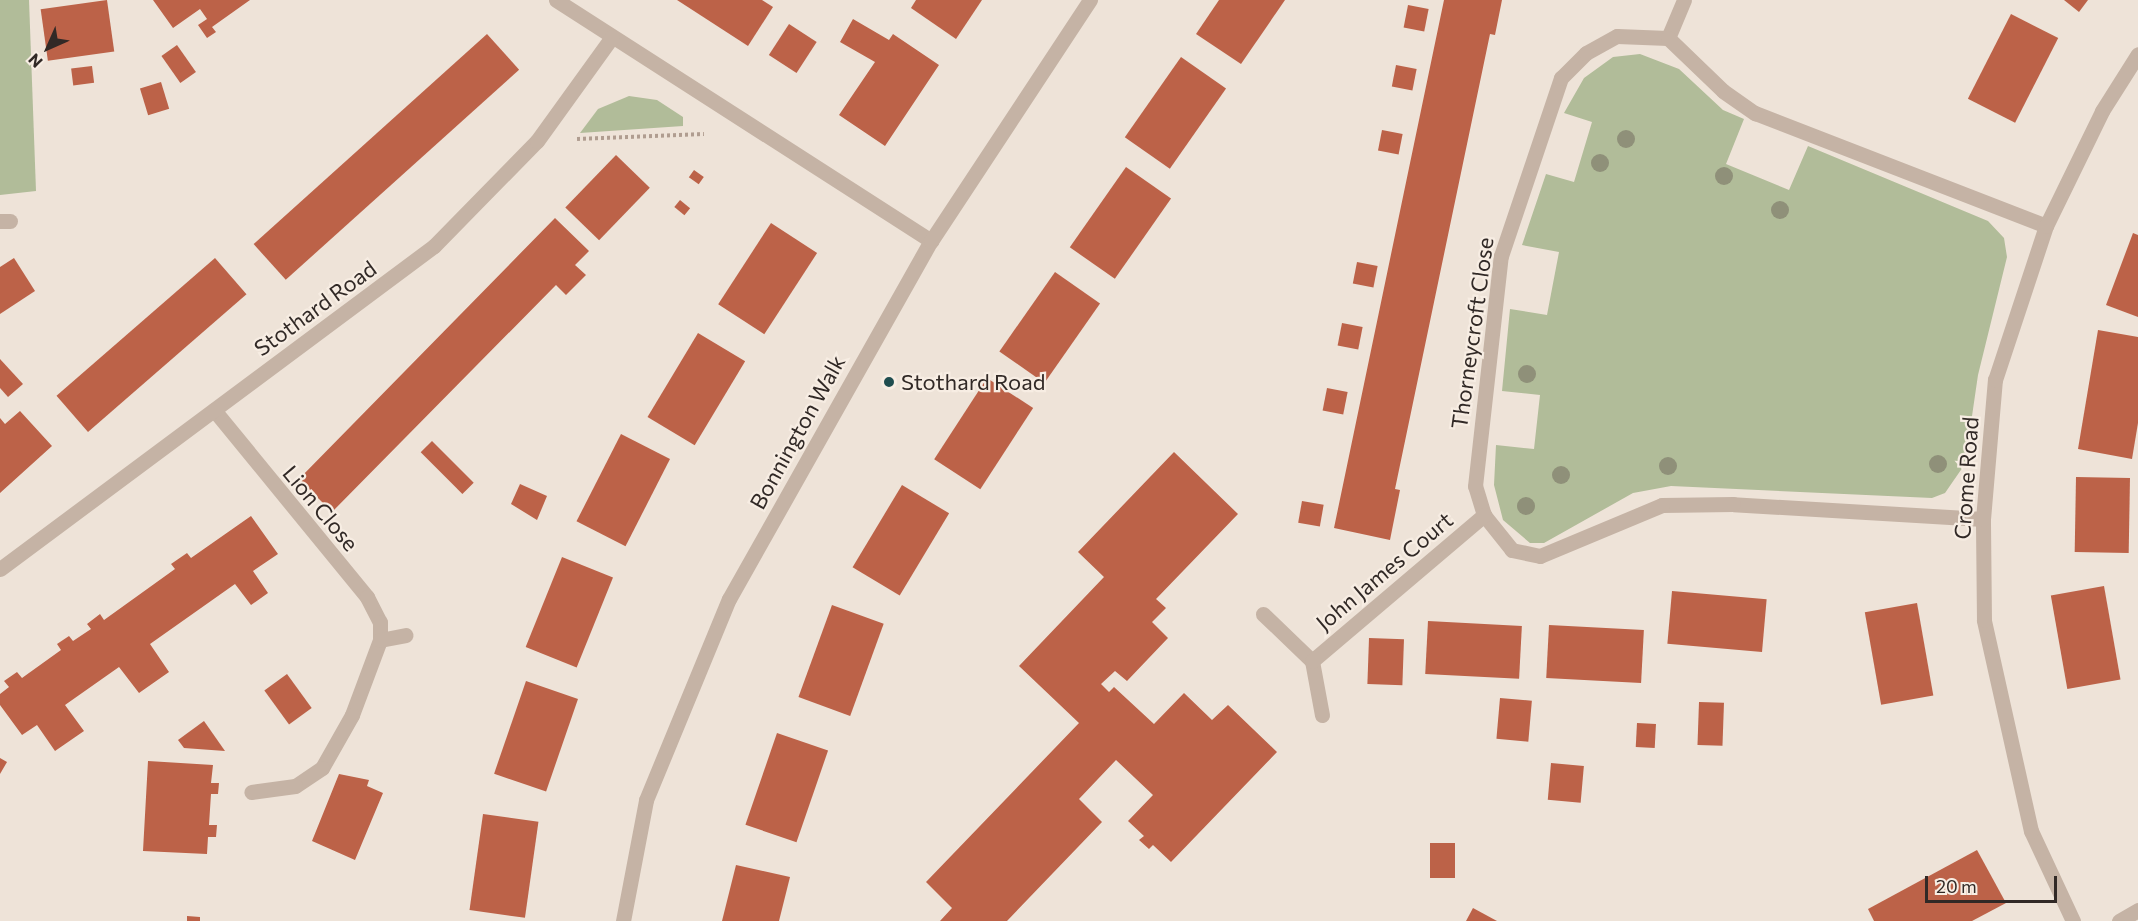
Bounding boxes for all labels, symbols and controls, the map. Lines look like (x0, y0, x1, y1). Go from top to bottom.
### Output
north arrow (18, 18, 78, 78)
text: N (24, 50, 46, 72)
street label: Thorneycroft Close (1446, 236, 1498, 430)
street label: Stothard Road (249, 255, 381, 361)
street label: Bonnington Walk (744, 350, 850, 514)
place label: Stothard Road (901, 369, 1045, 395)
marker: Stothard Road (882, 375, 896, 389)
street label: Crome Road (1949, 416, 1983, 540)
street label: Lion Close (278, 460, 364, 556)
street label: John James Court (1310, 506, 1458, 636)
scale bar (1928, 864, 2060, 902)
text: 20 m (1936, 875, 1977, 897)

